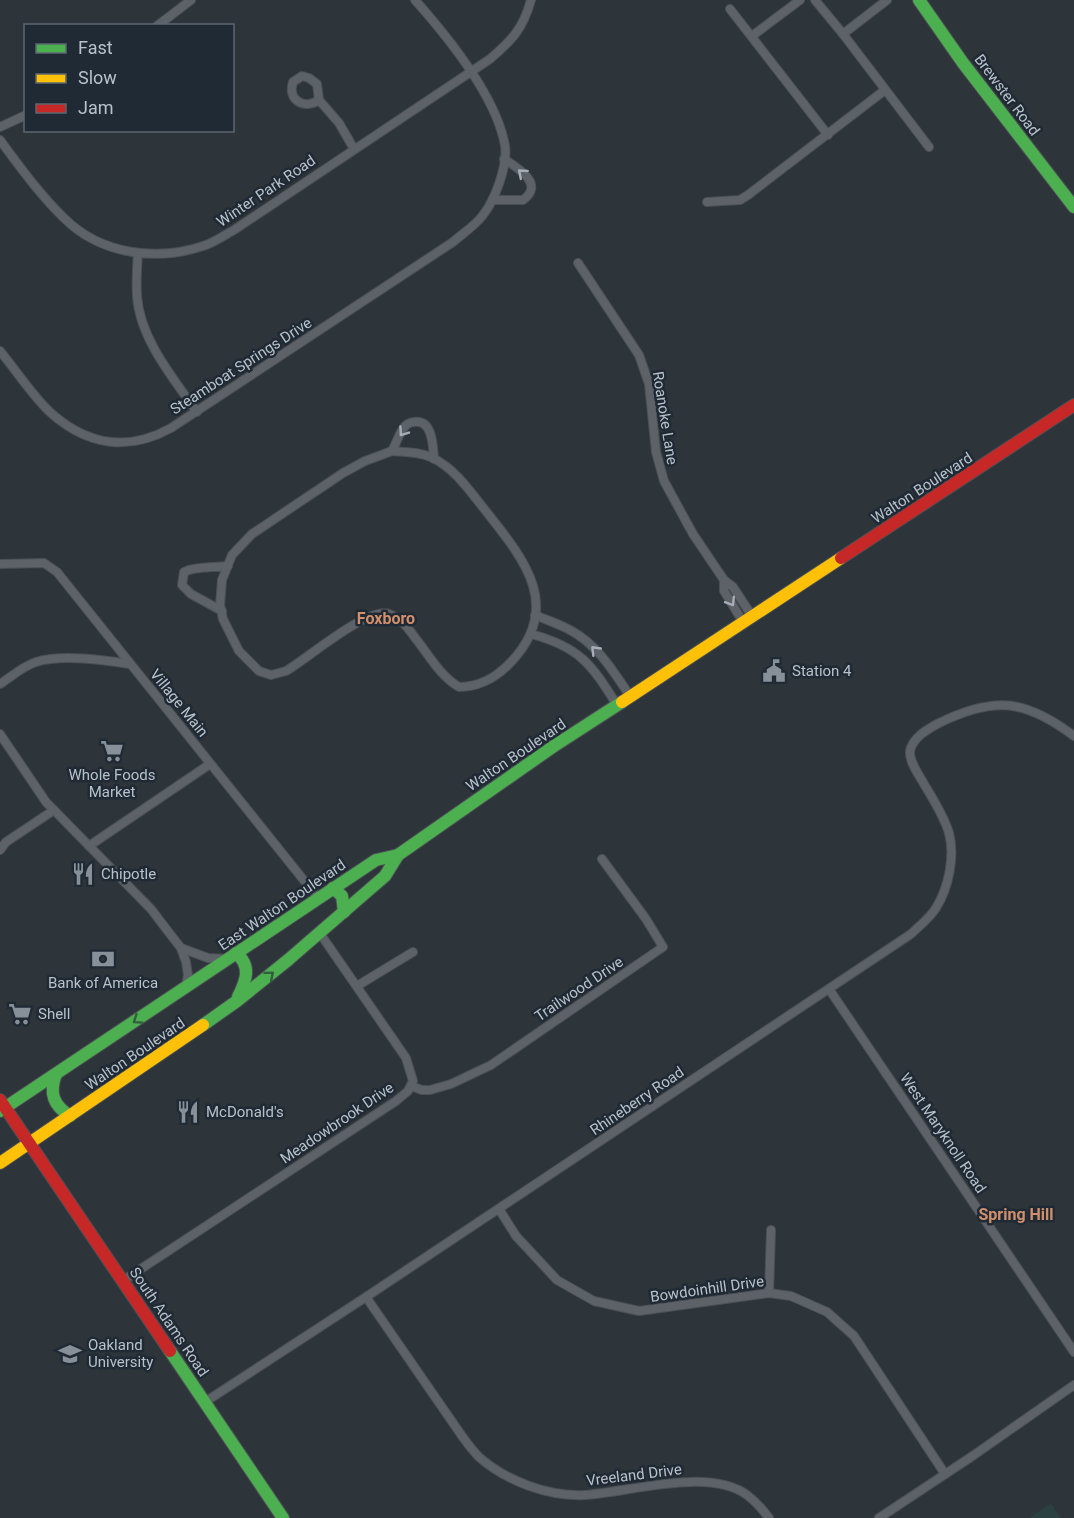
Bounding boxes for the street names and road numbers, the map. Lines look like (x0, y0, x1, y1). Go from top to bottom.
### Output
street label: Brewster Road (971, 51, 1043, 139)
street label: Winter Park Road (213, 151, 319, 231)
street label: Steamboat Springs Drive (167, 314, 315, 418)
street label: Roanoke Lane (649, 370, 681, 466)
street label: Walton Boulevard (868, 449, 976, 527)
street label: Village Main (146, 665, 212, 741)
street label: Walton Boulevard (463, 715, 569, 795)
street label: East Walton Boulevard (215, 856, 349, 954)
street label: Trailwood Drive (531, 953, 627, 1025)
street label: Walton Boulevard (82, 1014, 188, 1094)
street label: Rhineberry Road (587, 1063, 687, 1139)
street label: West Maryknoll Road (896, 1070, 990, 1196)
street label: Meadowbrook Drive (277, 1078, 397, 1168)
street label: South Adams Road (126, 1264, 212, 1380)
street label: Bowdoinhill Drive (649, 1272, 765, 1306)
street label: Vreeland Drive (585, 1460, 683, 1490)

